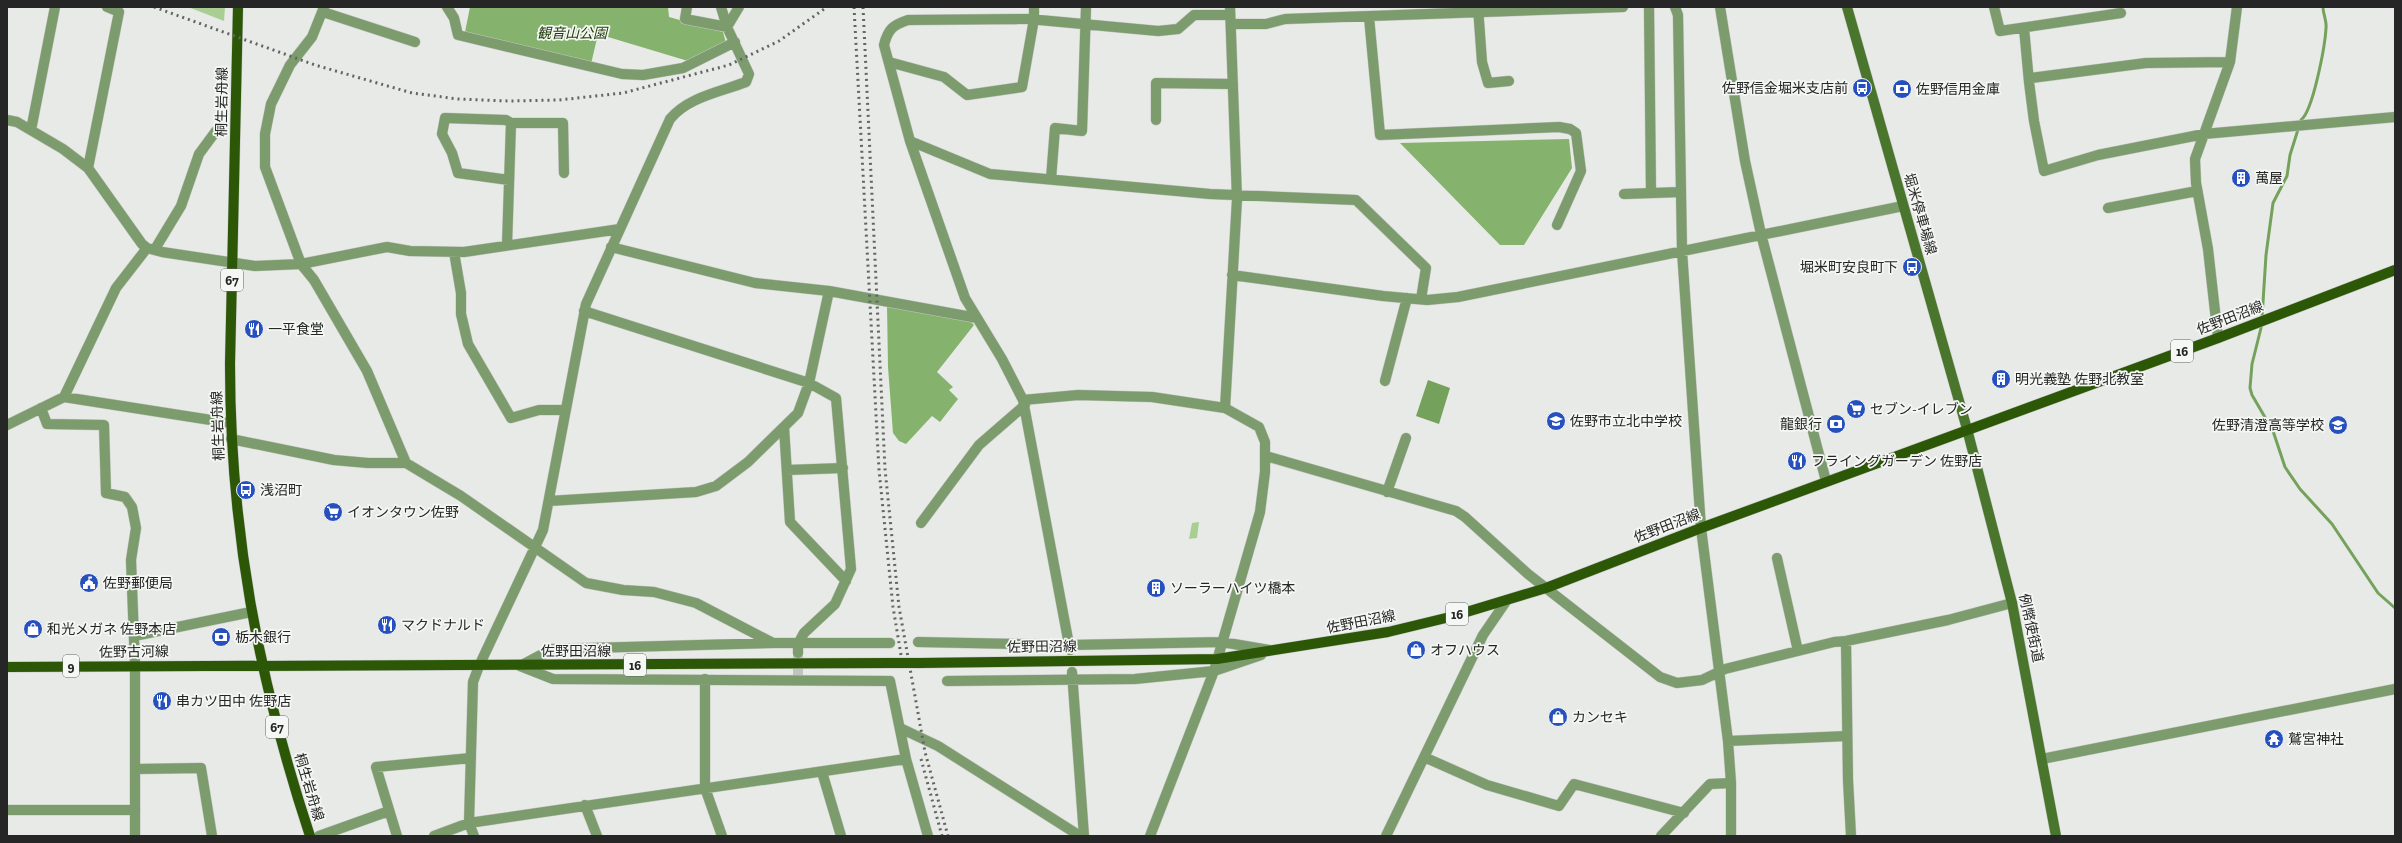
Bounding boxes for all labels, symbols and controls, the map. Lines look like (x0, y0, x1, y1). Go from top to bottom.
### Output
park label: 観音山公園 (537, 25, 609, 42)
street label: 桐生岩舟線 (213, 67, 231, 137)
bus stop icon: 佐野信金堀米支店前 (1851, 77, 1873, 99)
bank icon: 佐野信用金庫 (1891, 78, 1913, 100)
place label: 佐野信金堀米支店前 (1722, 80, 1848, 97)
place label: 佐野信用金庫 (1916, 81, 2000, 98)
building icon: 萬屋 (2230, 167, 2252, 189)
place label: 萬屋 (2255, 170, 2283, 187)
street label: 堀米停車場線 (1900, 171, 1940, 257)
bus stop icon: 堀米町安良町下 (1901, 256, 1923, 278)
place label: 堀米町安良町下 (1800, 259, 1898, 276)
road number: 67 (221, 269, 243, 291)
street label: 佐野田沼線 (2194, 298, 2266, 338)
restaurant icon: 一平食堂 (243, 318, 265, 340)
place label: 一平食堂 (268, 321, 324, 338)
road number: 16 (2171, 340, 2193, 362)
building icon: 明光義塾 佐野北教室 (1990, 368, 2012, 390)
place label: 明光義塾 佐野北教室 (2015, 371, 2144, 388)
street label: 桐生岩舟線 (208, 391, 228, 461)
supermarket icon: セブン-イレブン (1845, 398, 1867, 420)
place label: セブン-イレブン (1870, 401, 1973, 418)
school or university icon: 佐野市立北中学校 (1545, 410, 1567, 432)
place label: 佐野市立北中学校 (1570, 413, 1682, 430)
bank icon: 龍銀行 (1825, 413, 1847, 435)
school or university icon: 佐野清澄高等学校 (2327, 414, 2349, 436)
place label: 龍銀行 (1780, 416, 1822, 433)
place label: 佐野清澄高等学校 (2212, 417, 2324, 434)
restaurant icon: フライングガーデン 佐野店 (1786, 450, 1808, 472)
place label: フライングガーデン 佐野店 (1811, 453, 1982, 470)
bus stop icon: 浅沼町 (235, 479, 257, 501)
place label: 浅沼町 (260, 482, 302, 499)
supermarket icon: イオンタウン佐野 (322, 501, 344, 523)
place label: イオンタウン佐野 (347, 504, 459, 521)
street label: 佐野田沼線 (1631, 506, 1703, 546)
public building icon: 佐野郵便局 (78, 572, 100, 594)
place label: 佐野郵便局 (103, 575, 173, 592)
building icon: ソーラーハイツ橋本 (1145, 577, 1167, 599)
place label: ソーラーハイツ橋本 (1170, 580, 1295, 597)
street label: 例幣使街道 (2015, 592, 2047, 664)
road number: 16 (1446, 603, 1468, 625)
street label: 佐野田沼線 (1325, 607, 1397, 637)
restaurant icon: マクドナルド (376, 614, 398, 636)
place label: マクドナルド (401, 617, 485, 634)
shop icon: 和光メガネ 佐野本店 (22, 618, 44, 640)
place label: 和光メガネ 佐野本店 (47, 621, 176, 638)
bank icon: 栃木銀行 (210, 626, 232, 648)
place label: 栃木銀行 (235, 629, 291, 646)
street label: 佐野田沼線 (1007, 638, 1077, 656)
shop icon: オフハウス (1405, 639, 1427, 661)
place label: オフハウス (1430, 642, 1500, 659)
street label: 佐野古河線 (99, 643, 169, 661)
street label: 佐野田沼線 (541, 643, 611, 660)
road number: 16 (624, 654, 646, 676)
road number: 9 (63, 655, 79, 677)
restaurant icon: 串カツ田中 佐野店 (151, 690, 173, 712)
place label: 串カツ田中 佐野店 (176, 693, 291, 710)
shop icon: カンセキ (1547, 706, 1569, 728)
place label: カンセキ (1572, 709, 1628, 726)
road number: 67 (266, 716, 288, 738)
temple icon: 鷲宮神社 (2263, 728, 2285, 750)
place label: 鷲宮神社 (2288, 731, 2344, 748)
street label: 桐生岩舟線 (291, 751, 327, 823)

